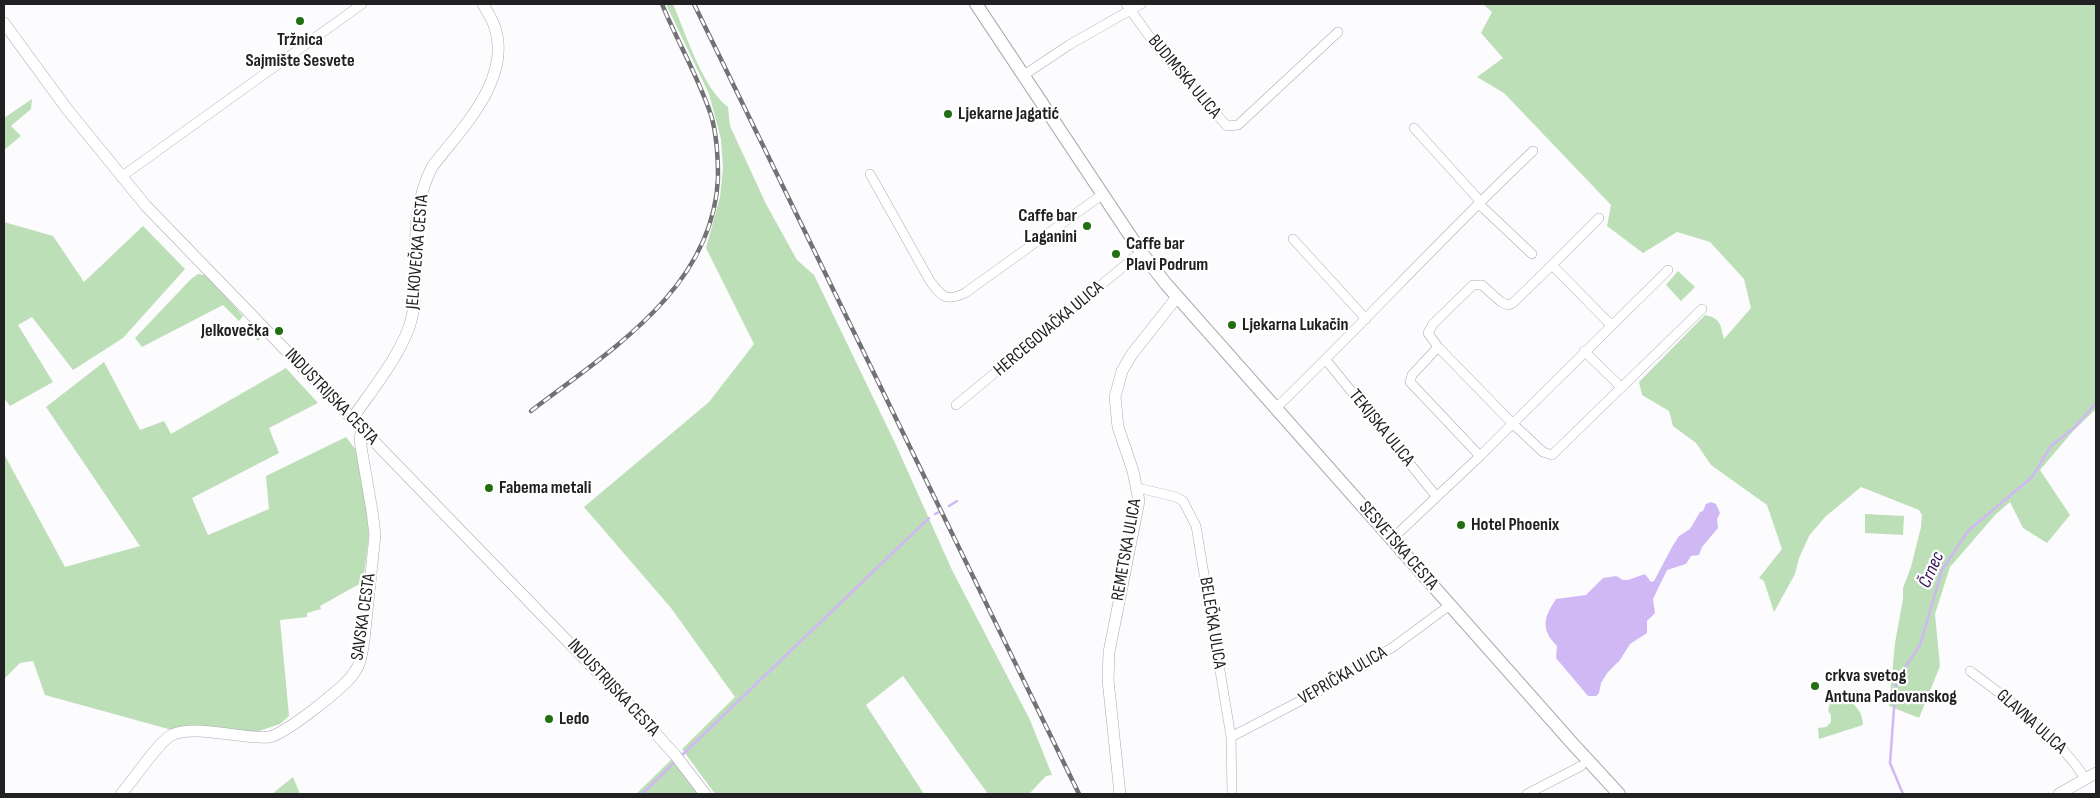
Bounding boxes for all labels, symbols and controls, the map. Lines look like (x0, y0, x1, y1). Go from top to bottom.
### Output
marker: Tržnica Sajmište Sesvete (294, 15, 306, 27)
place label: Tržnica Sajmište Sesvete (245, 29, 355, 72)
street label: BUDIMSKA ULICA (1143, 31, 1225, 123)
place label: Ljekarne Jagatić (958, 103, 1059, 125)
marker: Ljekarne Jagatić (942, 108, 954, 120)
street label: JELKOVEČKA CESTA (402, 194, 434, 310)
place label: Caffe bar Laganini (1018, 205, 1077, 248)
marker: Caffe bar Laganini (1081, 220, 1093, 232)
place label: Caffe bar Plavi Podrum (1126, 233, 1208, 276)
marker: Caffe bar Plavi Podrum (1110, 248, 1122, 260)
street label: HERCEGOVAČKA ULICA (990, 277, 1108, 381)
place label: Ljekarna Lukačin (1242, 314, 1349, 336)
marker: Ljekarna Lukačin (1226, 319, 1238, 331)
place label: Jelkovečka (201, 320, 269, 342)
marker: Jelkovečka (273, 325, 285, 337)
street label: INDUSTRIJSKA CESTA (280, 344, 382, 450)
street label: TEKIJSKA ULICA (1344, 385, 1418, 471)
place label: Fabema metali (499, 477, 591, 499)
marker: Fabema metali (483, 482, 495, 494)
street label: REMETSKA ULICA (1107, 497, 1147, 603)
street label: SESVETSKA CESTA (1354, 497, 1442, 595)
place label: Hotel Phoenix (1471, 514, 1559, 536)
marker: Hotel Phoenix (1455, 519, 1467, 531)
water label: Črnec (1914, 548, 1950, 592)
street label: SAVSKA CESTA (347, 572, 381, 662)
street label: BELEČKA ULICA (1194, 576, 1230, 670)
street label: INDUSTRIJSKA CESTA (562, 635, 664, 741)
street label: VEPRIČKA ULICA (1295, 642, 1391, 710)
place label: crkva svetog Antuna Padovanskog (1825, 665, 1957, 708)
marker: crkva svetog Antuna Padovanskog (1809, 680, 1821, 692)
street label: GLAVNA ULICA (1992, 685, 2070, 759)
place label: Ledo (559, 708, 589, 730)
marker: Ledo (543, 713, 555, 725)

